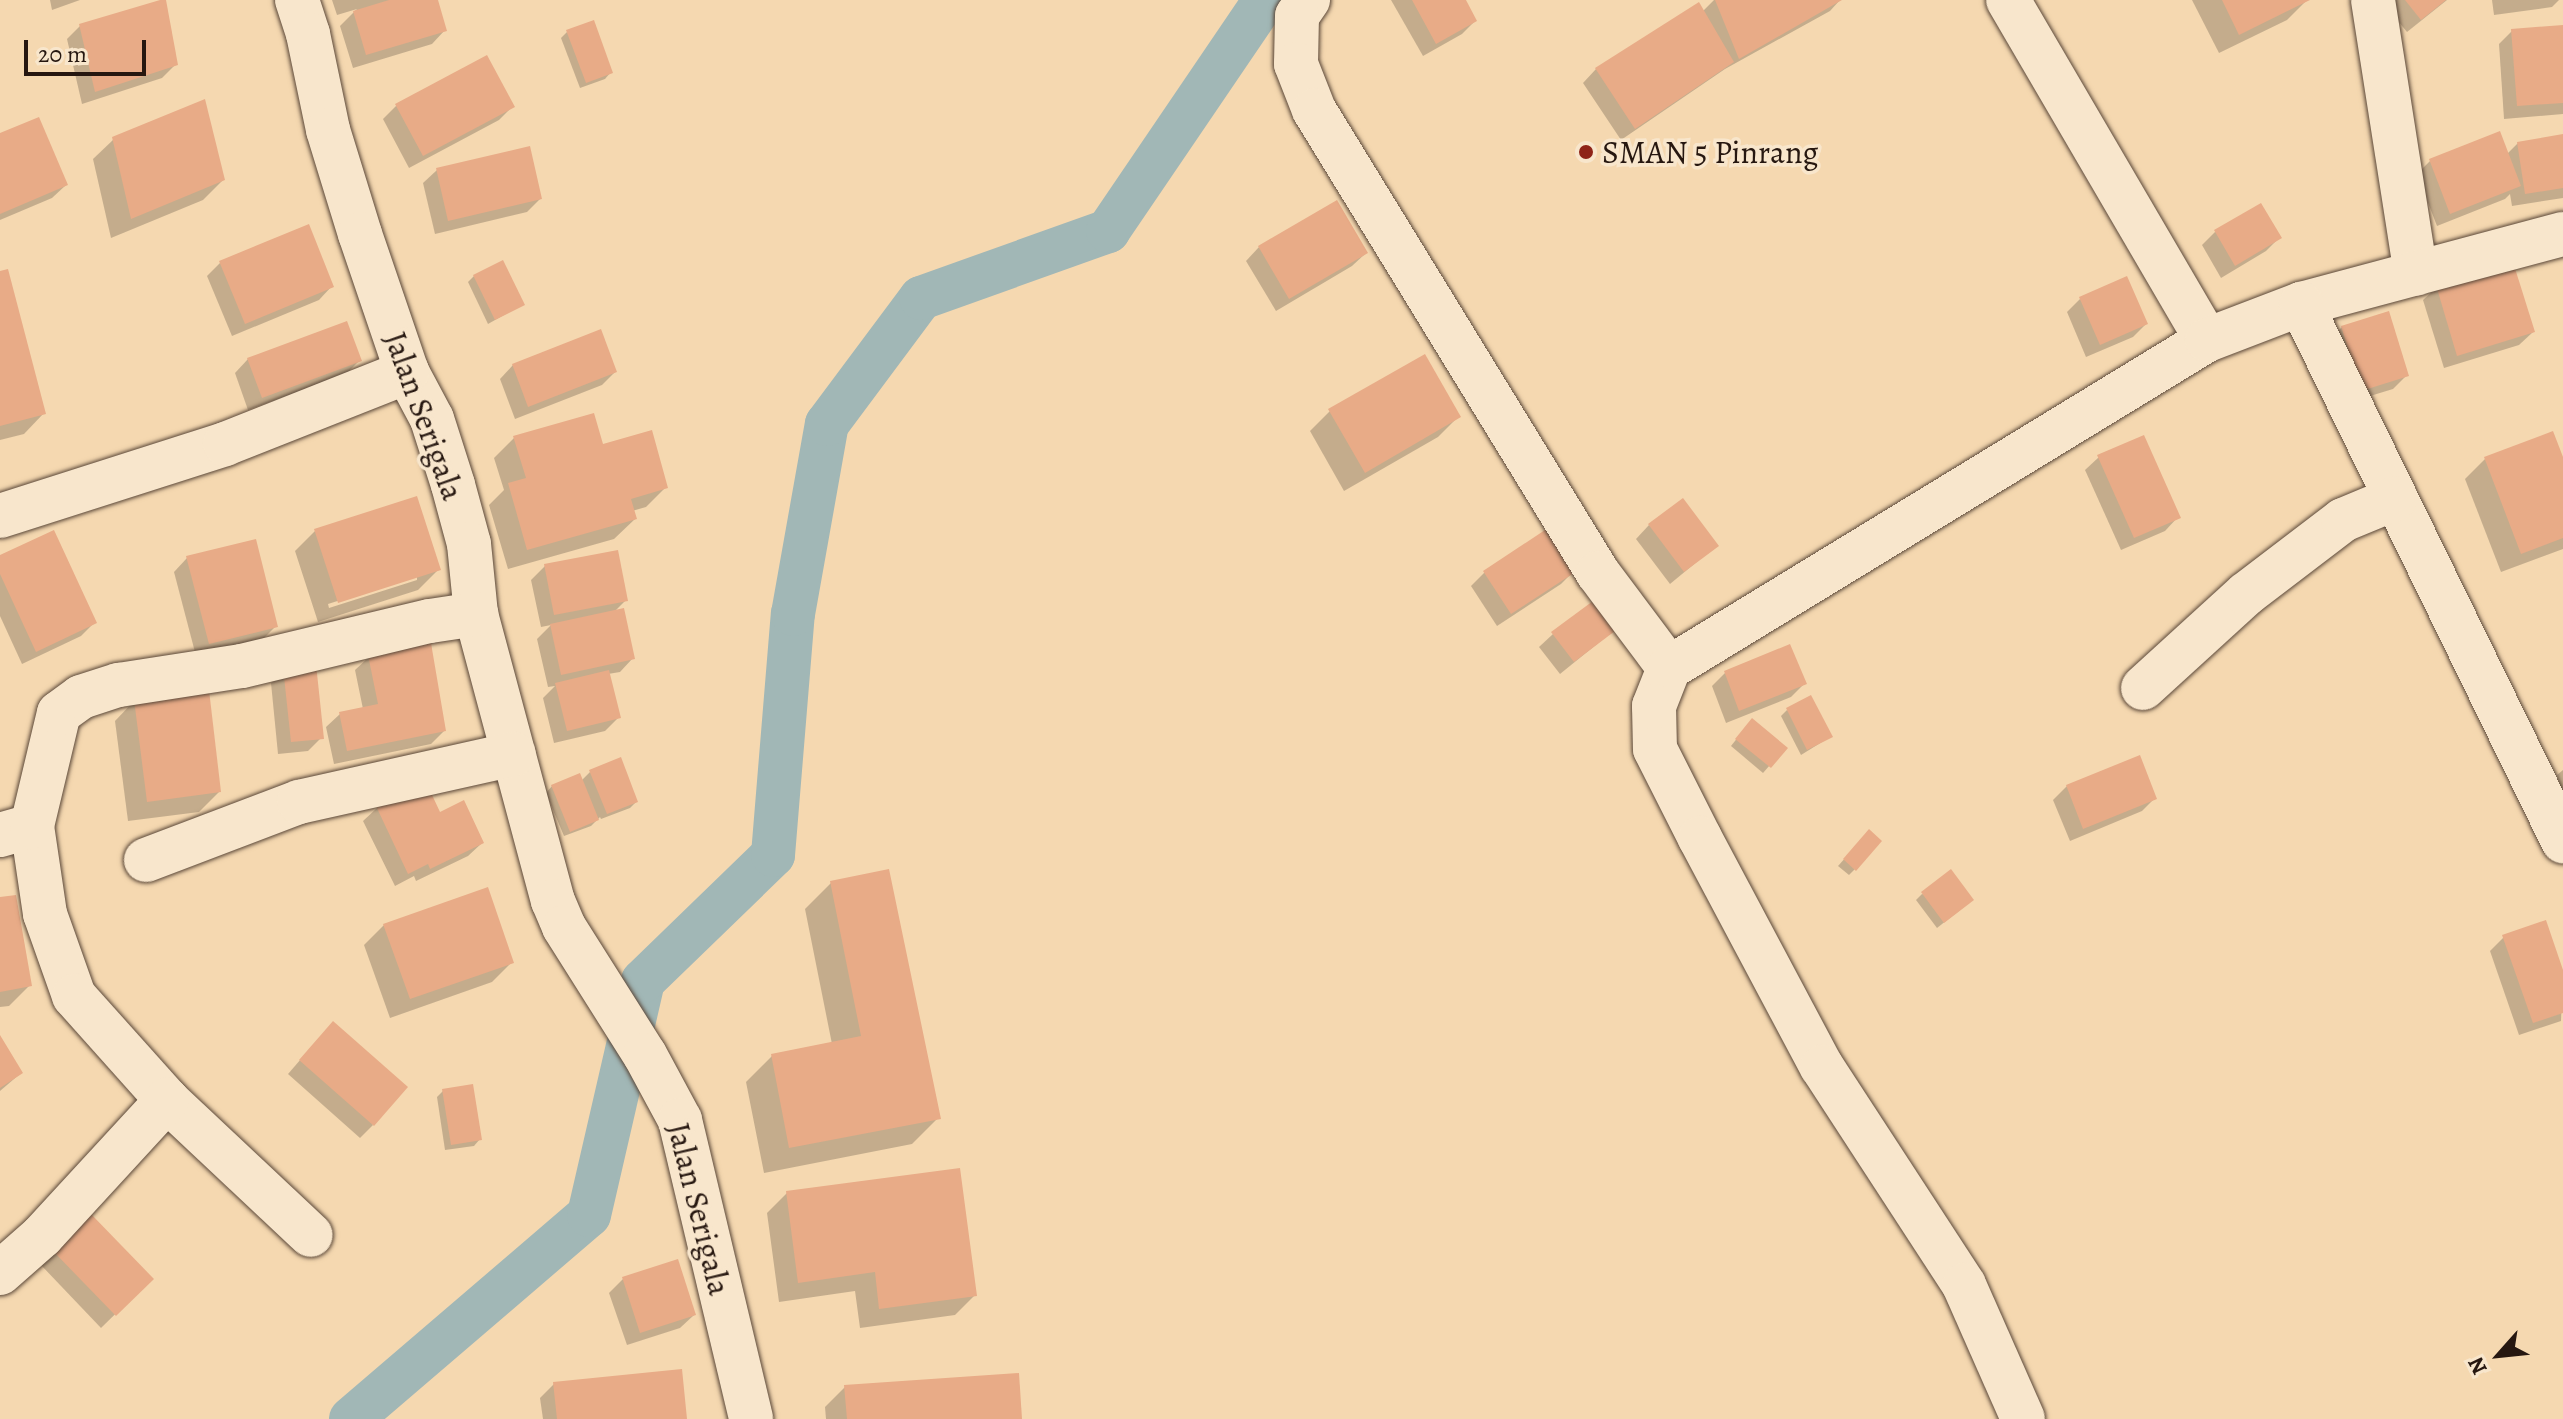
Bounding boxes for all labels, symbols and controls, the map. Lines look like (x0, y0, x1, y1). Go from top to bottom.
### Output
scale bar (28, 24, 150, 74)
text: 20 m (38, 38, 87, 70)
place label: SMAN 5 Pinrang (1602, 133, 1818, 171)
marker: SMAN 5 Pinrang (1577, 143, 1595, 161)
street label: Jalan Serigala (376, 327, 472, 505)
street label: Jalan Serigala (659, 1119, 739, 1299)
north arrow (2459, 1315, 2539, 1395)
text: N (2461, 1352, 2495, 1380)

